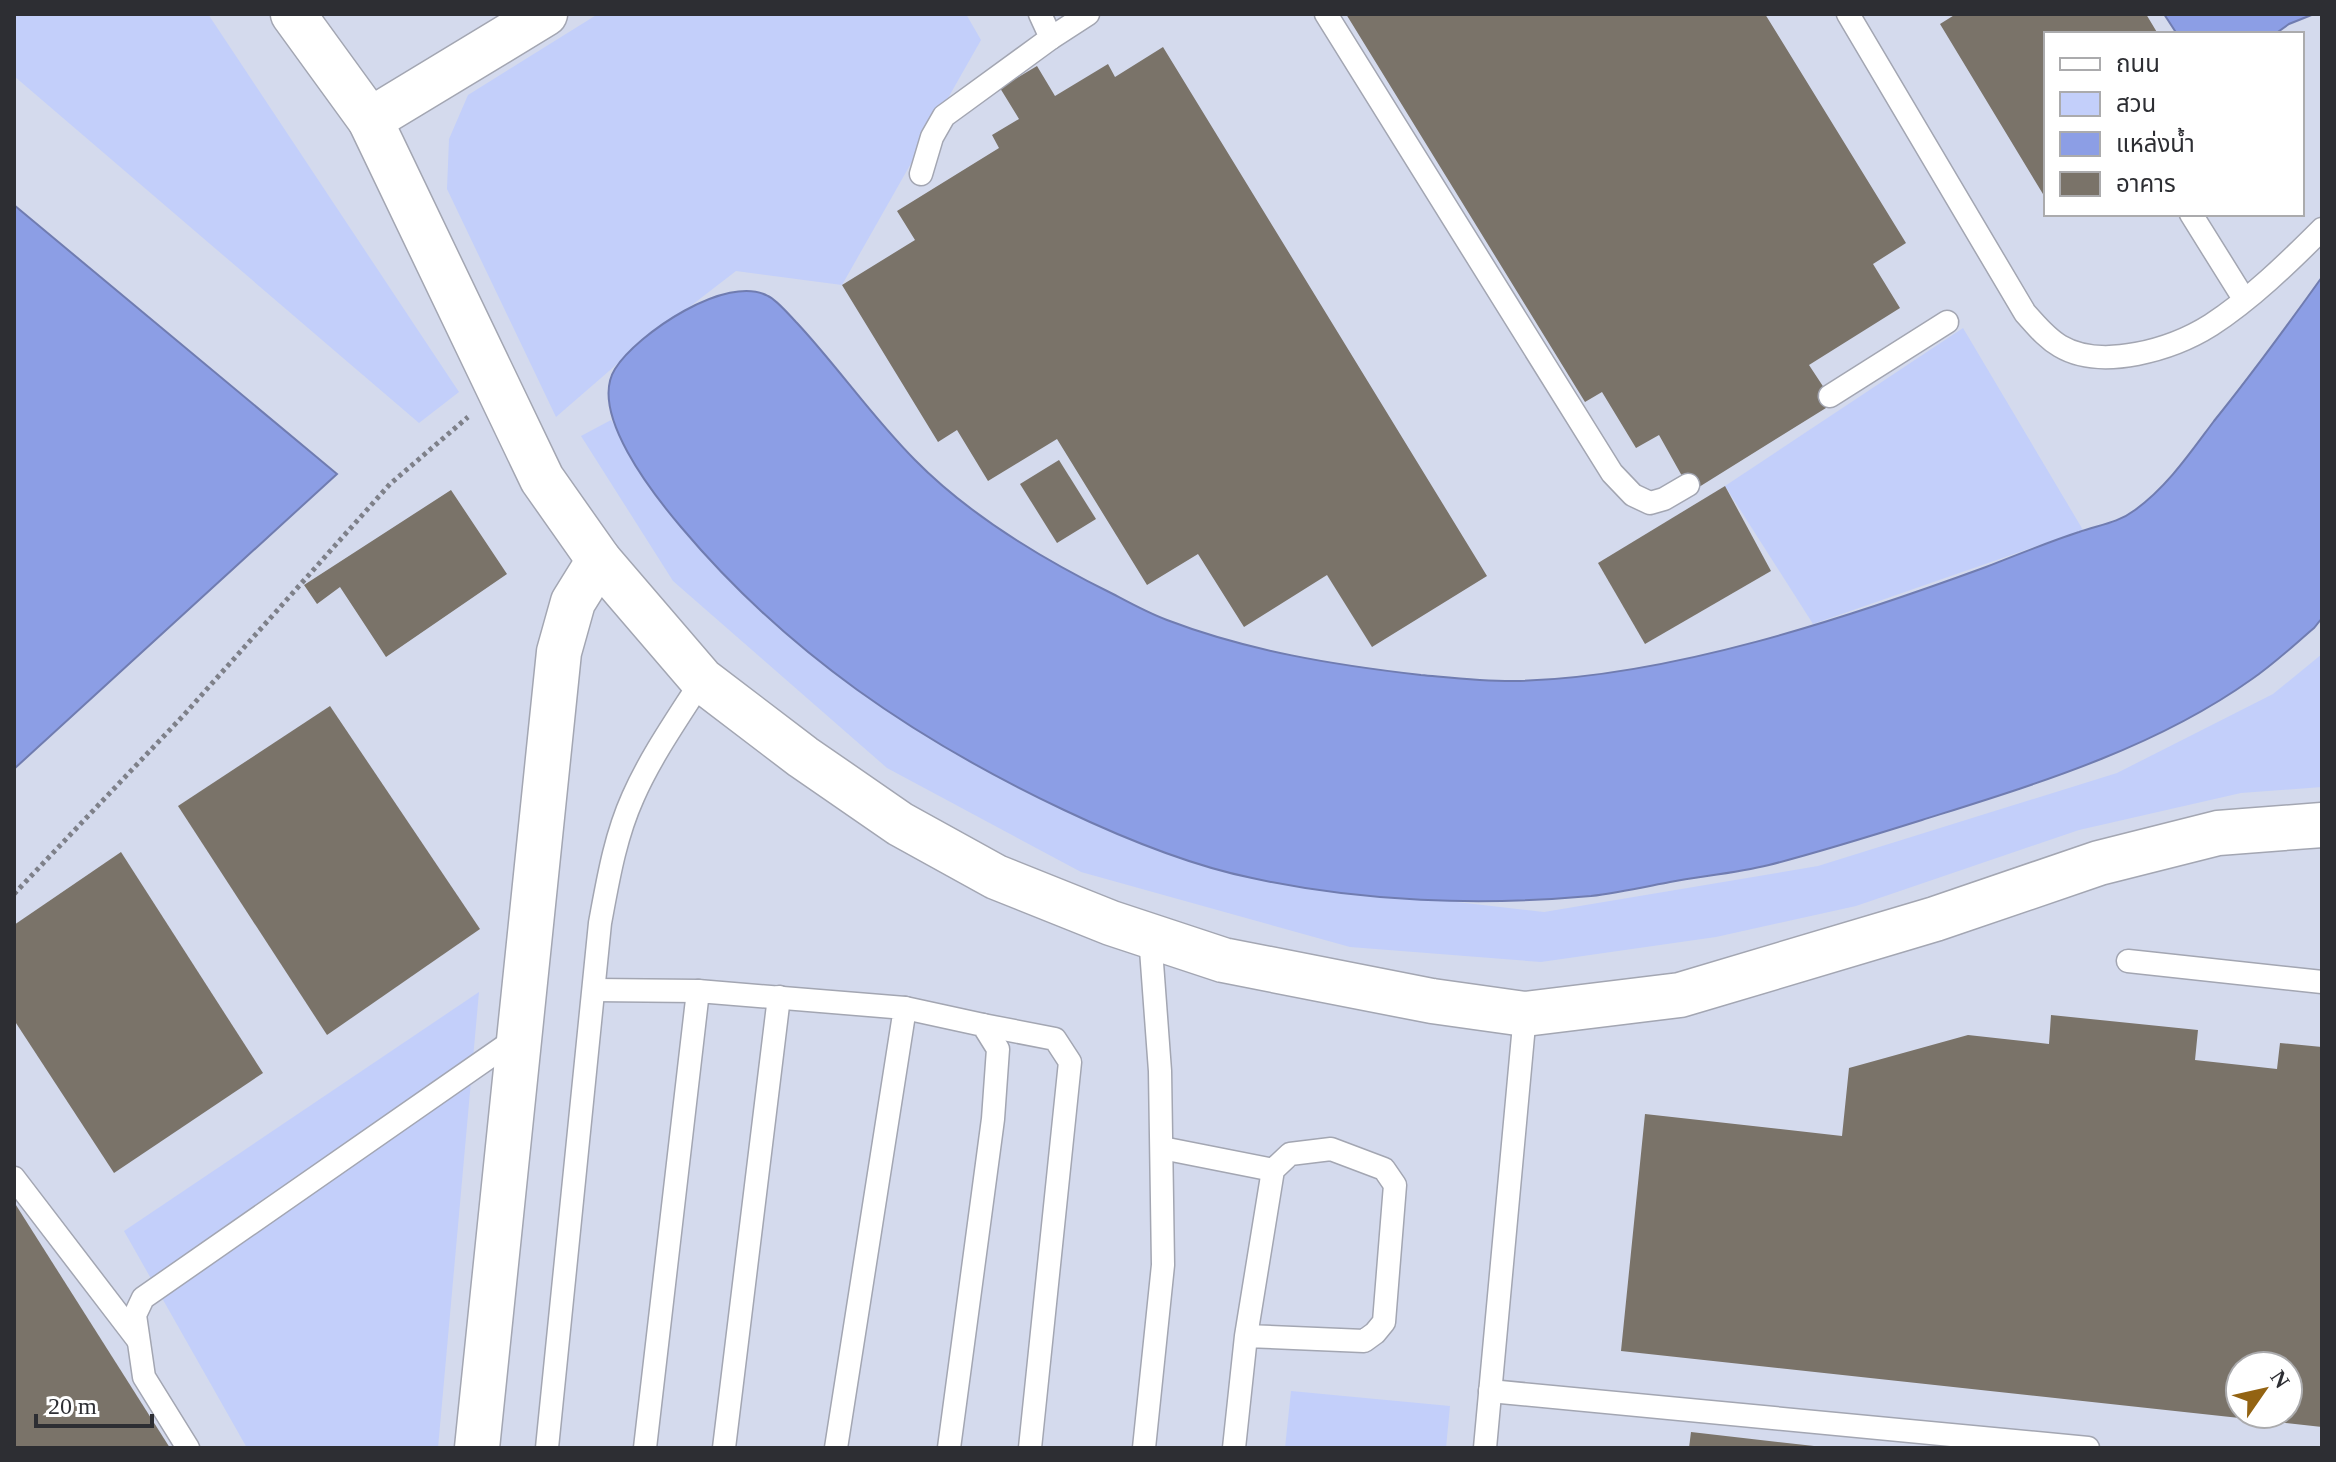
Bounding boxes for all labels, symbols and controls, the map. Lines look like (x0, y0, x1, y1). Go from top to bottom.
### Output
legend (2044, 32, 2304, 216)
text: ถนน (2116, 51, 2160, 77)
text: สวน (2116, 91, 2156, 117)
text: แหล่งน้ำ (2116, 127, 2195, 157)
text: อาคาร (2116, 171, 2176, 197)
north arrow (2224, 1350, 2304, 1430)
text: N (2265, 1366, 2295, 1393)
scale bar (36, 1378, 152, 1428)
text: 20 m (48, 1393, 97, 1419)

